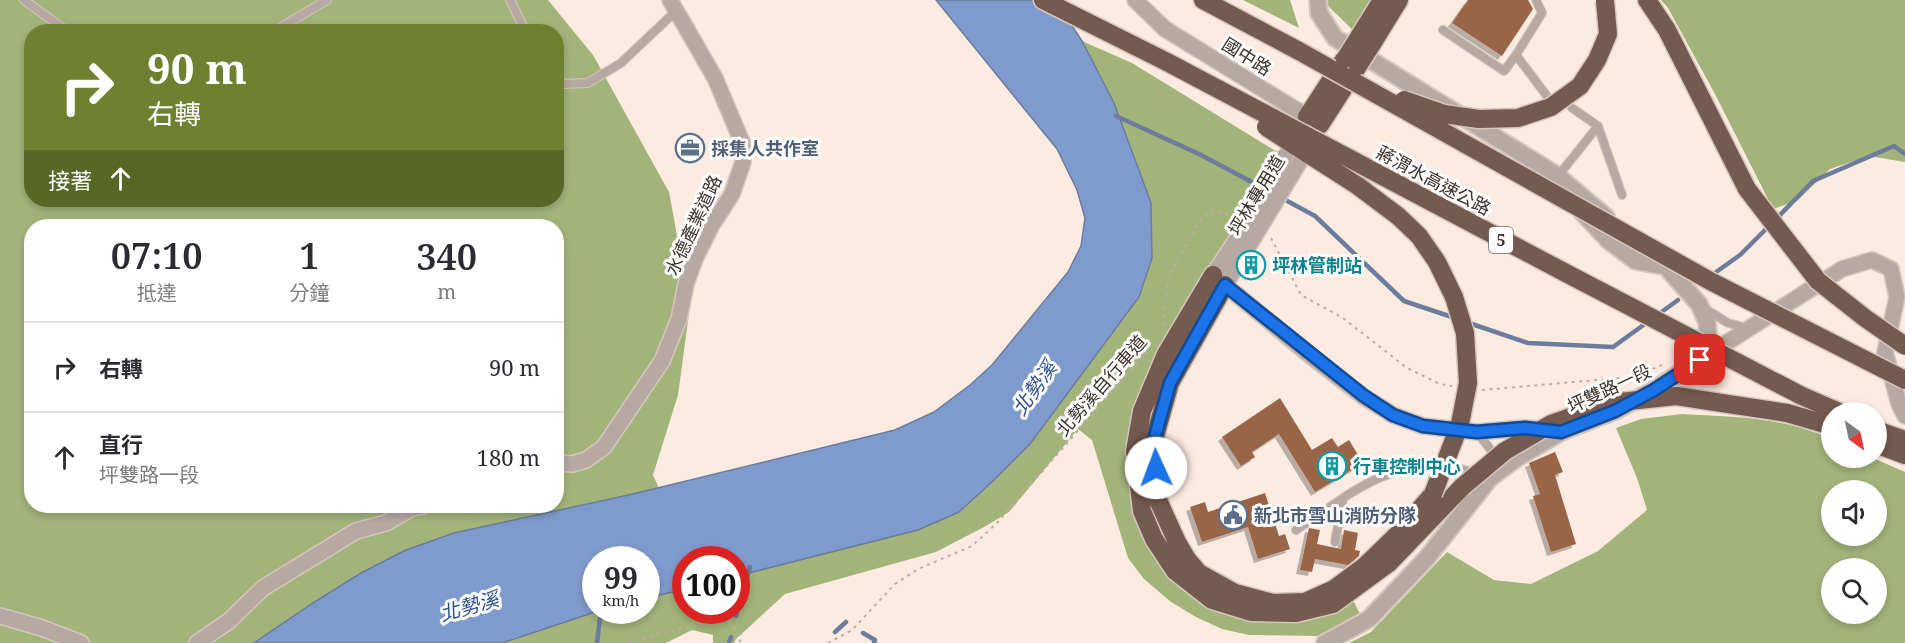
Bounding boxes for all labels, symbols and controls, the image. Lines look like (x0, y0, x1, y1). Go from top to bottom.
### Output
street label: 國中路 (1218, 32, 1276, 80)
text: 90 m (147, 39, 247, 96)
icon: right (48, 48, 126, 126)
text: 右轉 (147, 95, 201, 132)
office icon: 採集人共作室 (674, 132, 706, 164)
place label: 採集人共作室 (711, 136, 819, 160)
street label: 蔣渭水高速公路 (1373, 140, 1495, 220)
street label: 坪林專用道 (1223, 150, 1289, 240)
icon: ahead (104, 162, 137, 195)
text: 接著 (48, 165, 92, 195)
street label: 水德產業道路 (659, 171, 727, 279)
road number: 5 (1489, 227, 1513, 253)
text: 07:10 (111, 231, 203, 280)
text: 1 (299, 231, 320, 280)
text: 340 (416, 232, 477, 281)
building icon: 坪林管制站 (1235, 249, 1267, 281)
place label: 坪林管制站 (1272, 253, 1362, 277)
text: m (437, 278, 456, 305)
text: 抵達 (137, 279, 177, 306)
text: 分鐘 (289, 279, 329, 306)
street label: 北勢溪自行車道 (1051, 330, 1151, 440)
pin (1674, 334, 1725, 385)
icon: arrive (1683, 343, 1716, 376)
icon: right (48, 351, 81, 384)
text: 90 m (489, 352, 540, 382)
text: 右轉 (99, 353, 143, 383)
water label: 北勢溪 (1006, 353, 1064, 420)
street label: 坪雙路一段 (1563, 358, 1655, 418)
north arrow (1821, 402, 1887, 468)
map controls (1821, 402, 1887, 624)
text: 直行 (99, 429, 143, 459)
position arrow (1124, 436, 1188, 500)
icon: ahead (48, 441, 81, 474)
text: 180 m (477, 442, 540, 472)
building icon: 行車控制中心 (1316, 450, 1348, 482)
place label: 行車控制中心 (1353, 454, 1461, 478)
text: 坪雙路一段 (99, 461, 199, 488)
button: sound (1821, 480, 1887, 546)
public building icon: 新北市雪山消防分隊 (1217, 499, 1249, 531)
place label: 新北市雪山消防分隊 (1254, 503, 1416, 527)
speed limit sign: 100 (672, 546, 750, 624)
text: 99 (604, 557, 638, 598)
button: search (1821, 558, 1887, 624)
water label: 北勢溪 (436, 584, 504, 627)
text: km/h (603, 590, 639, 610)

